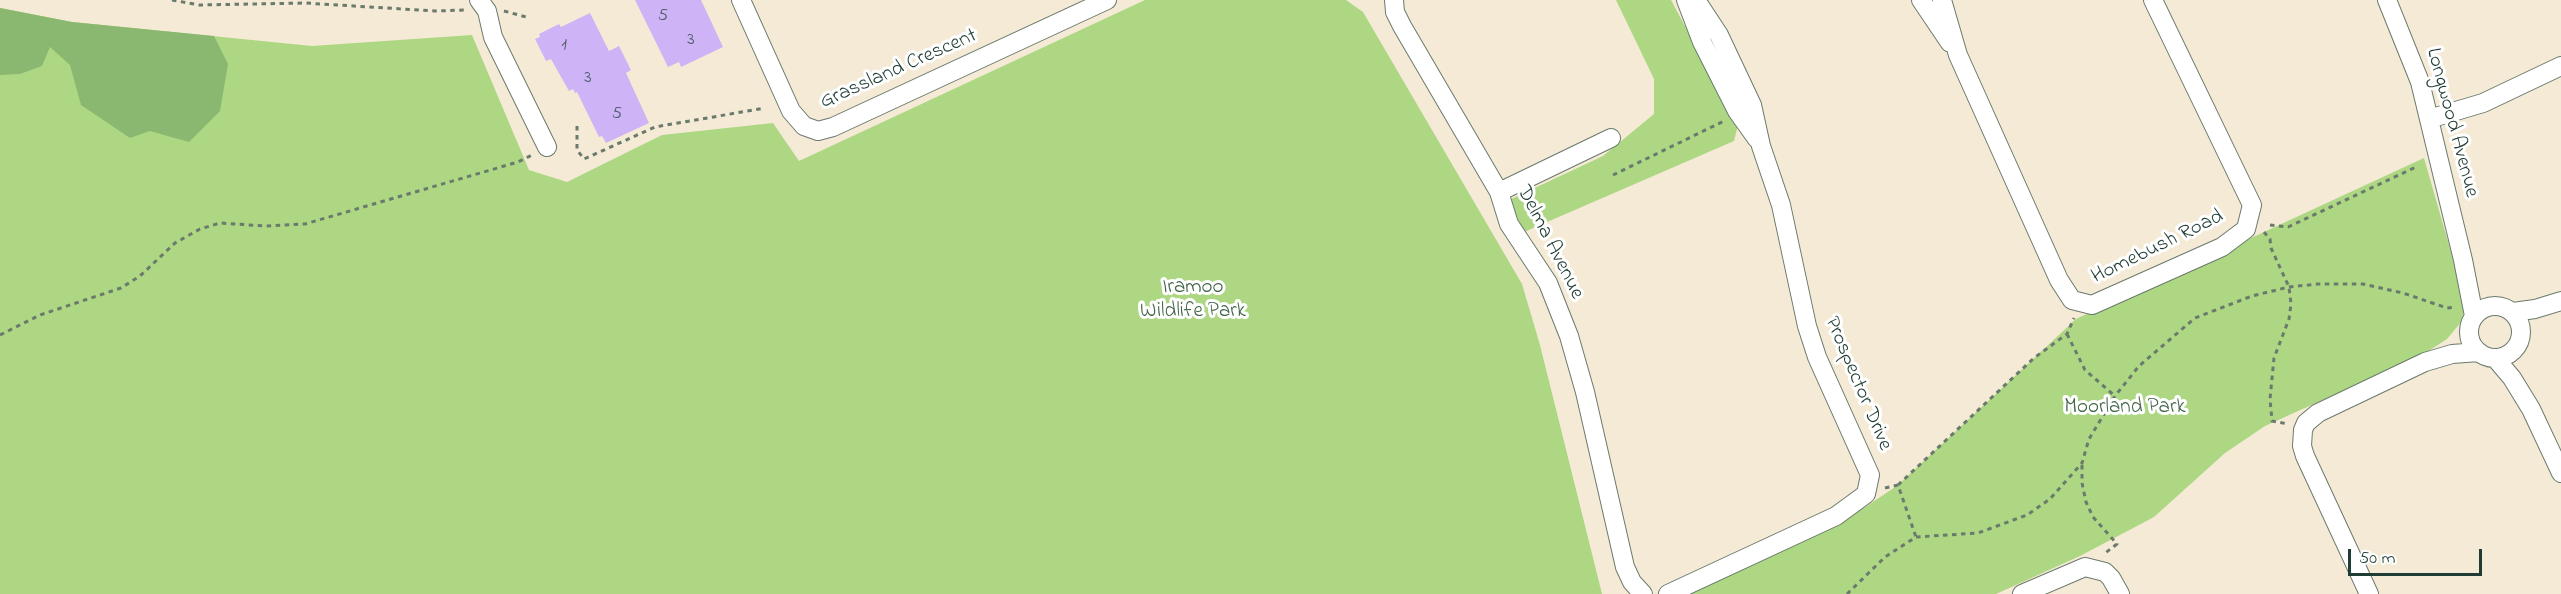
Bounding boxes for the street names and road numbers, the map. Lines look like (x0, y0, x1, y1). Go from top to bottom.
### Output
street label: Grassland Crescent (817, 24, 981, 116)
street label: Longwood Avenue (2419, 45, 2483, 201)
street label: Delma Avenue (1510, 182, 1588, 304)
street label: Homebush Road (2088, 205, 2228, 291)
street label: Prospector Drive (1818, 313, 1896, 455)

